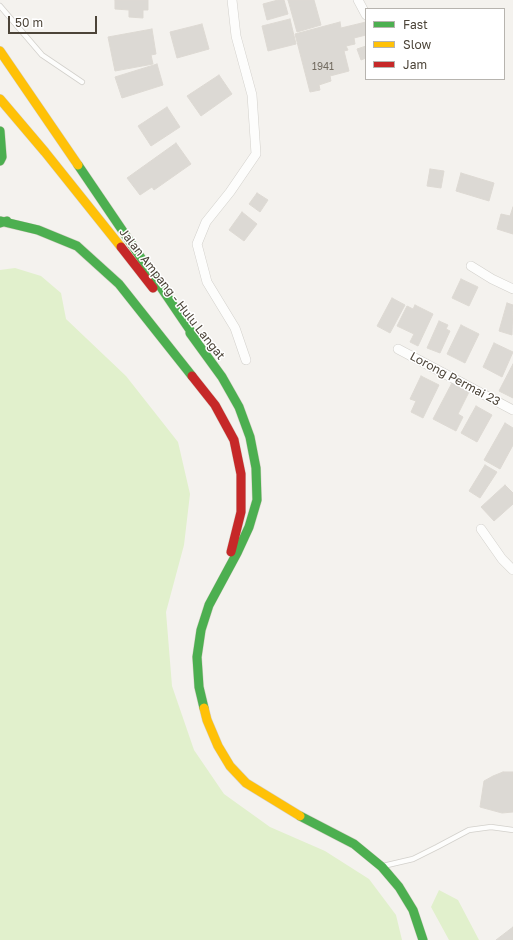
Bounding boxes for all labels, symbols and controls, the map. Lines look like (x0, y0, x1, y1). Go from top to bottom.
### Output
scale bar (10, 8, 99, 34)
legend (365, 8, 505, 80)
text: 50 m (15, 15, 43, 30)
text: Fast (403, 17, 428, 32)
text: Slow (403, 37, 431, 52)
text: Jam (403, 57, 427, 72)
house number: 1941 (312, 61, 334, 73)
street label: Jalan Ampang - Hulu Langat (116, 225, 228, 363)
street label: Lorong Permai 23 (407, 349, 503, 409)

